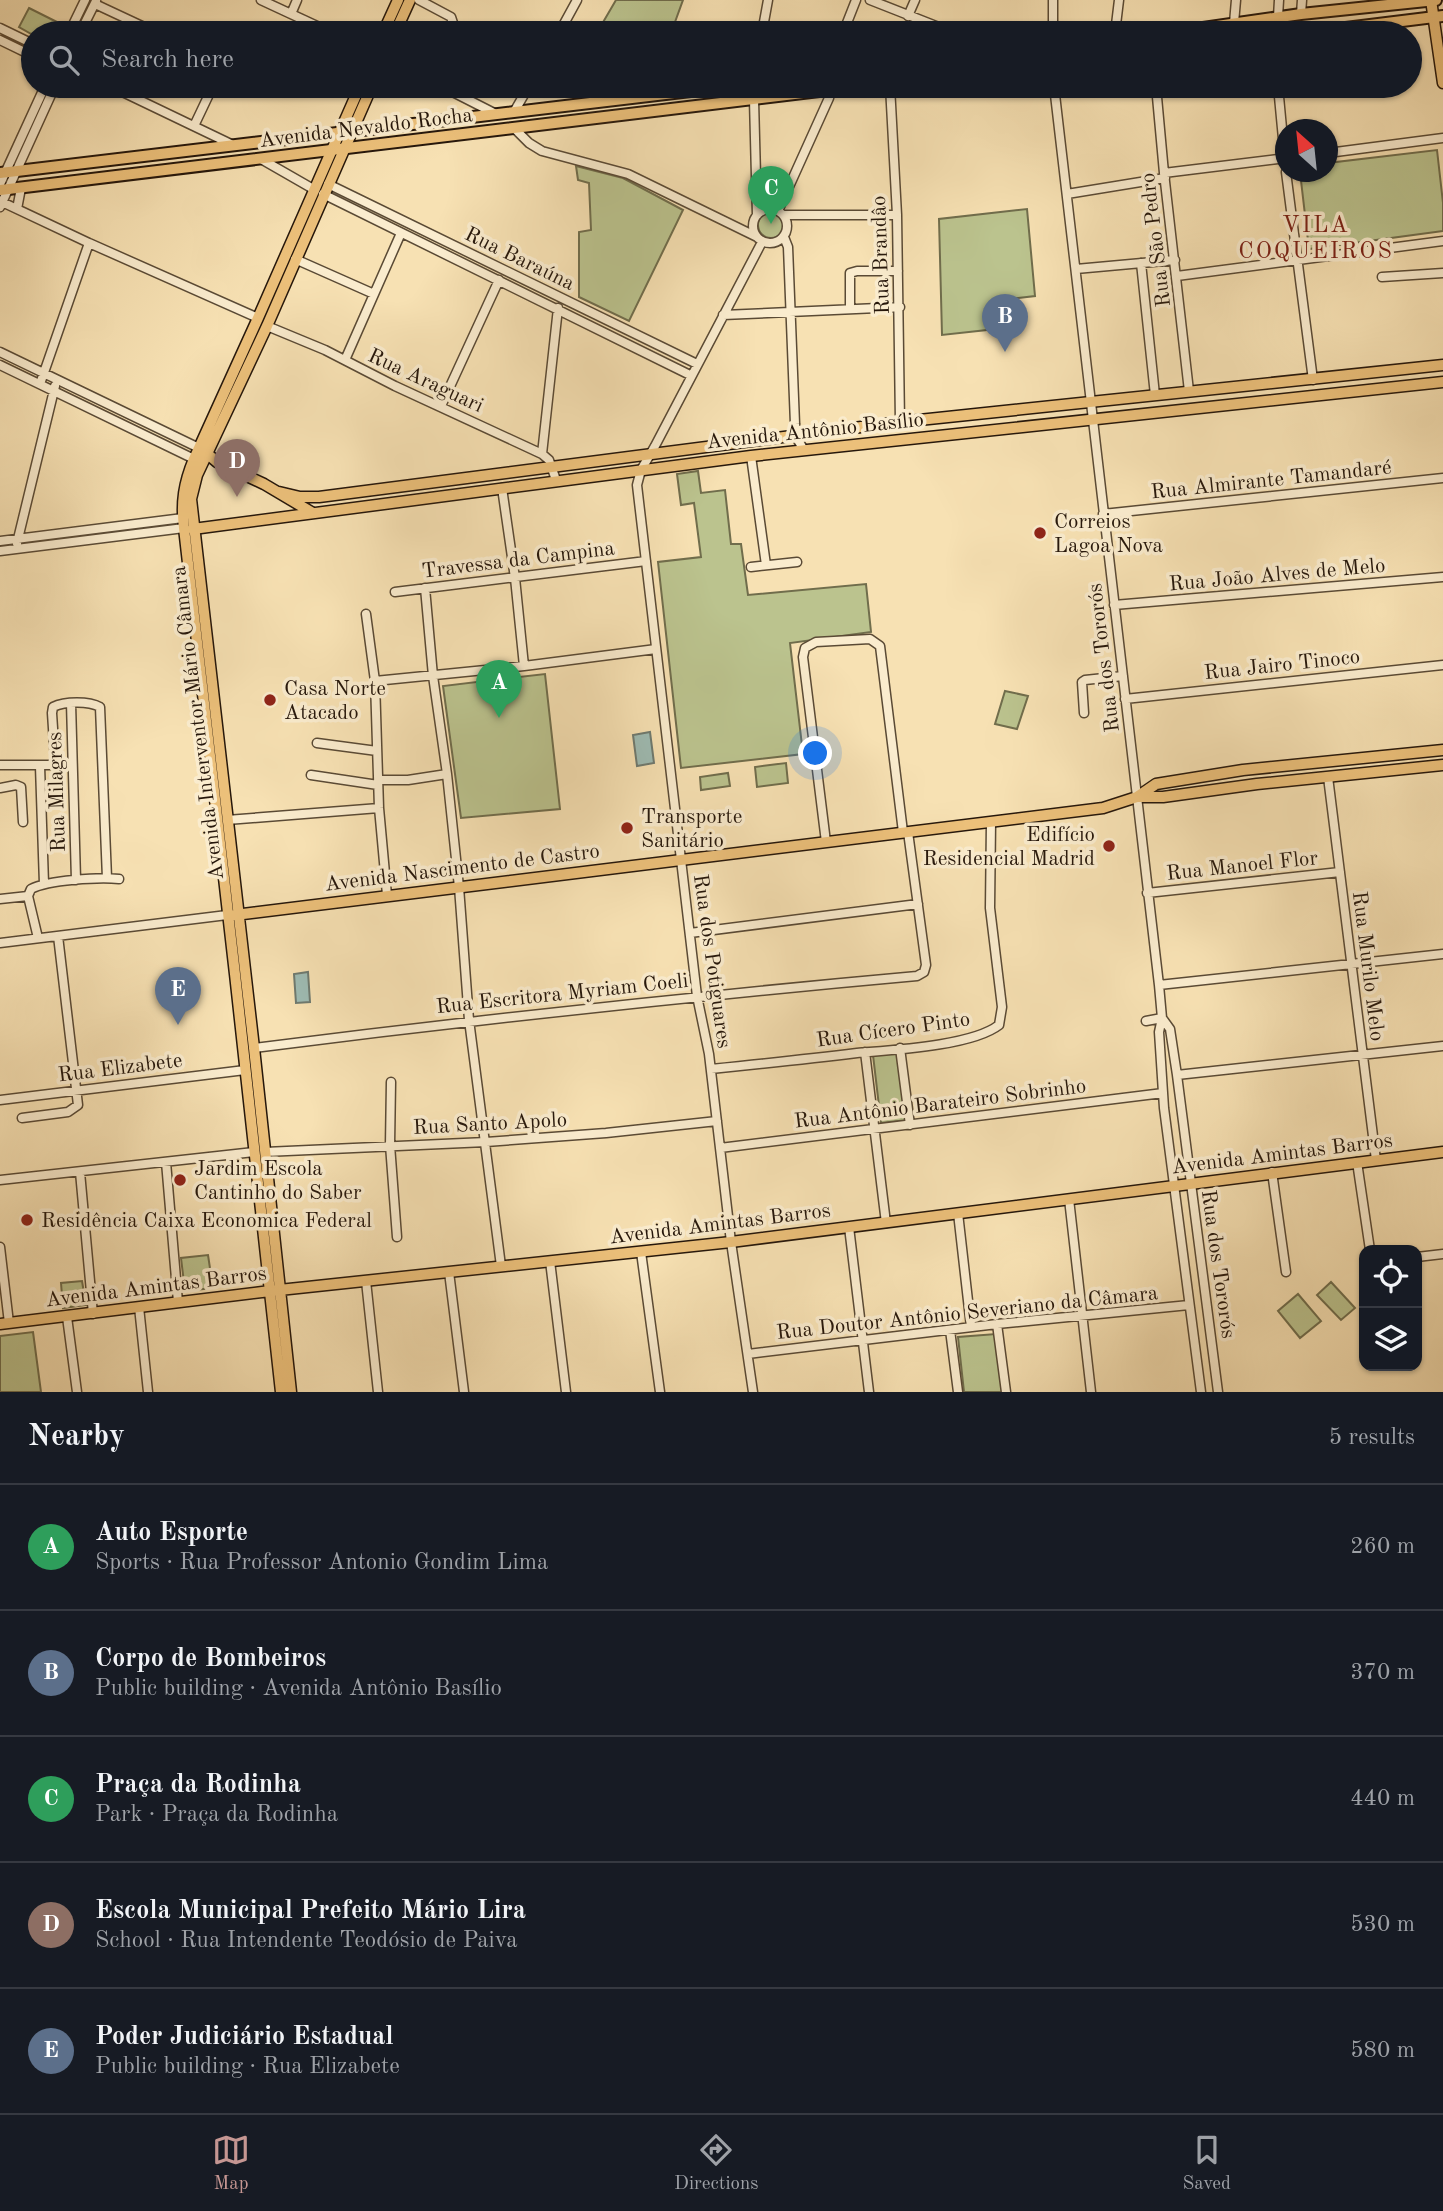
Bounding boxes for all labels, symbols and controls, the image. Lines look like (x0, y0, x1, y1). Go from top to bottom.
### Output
search box (21, 21, 1422, 98)
icon: search (45, 41, 83, 79)
text: Search here (101, 47, 234, 73)
street label: Avenida Nevaldo Rocha (258, 105, 474, 152)
north arrow (1275, 119, 1338, 182)
pin: C (748, 166, 794, 224)
street label: Rua São Pedro (1138, 172, 1175, 308)
street label: Rua Brandâo (869, 195, 894, 315)
district label: VILA COQUEIROS (1238, 214, 1394, 263)
street label: Rua Baraúna (461, 224, 578, 295)
pin: B (982, 294, 1028, 352)
street label: Rua Araguari (364, 345, 486, 417)
street label: Avenida Antônio Basílio (705, 410, 925, 453)
pin: D (214, 439, 260, 497)
street label: Rua Almirante Tamandaré (1150, 457, 1393, 504)
place label: Correios Lagoa Nova (1054, 512, 1163, 557)
marker: Correios Lagoa Nova (1032, 525, 1048, 541)
street label: Travessa da Campina (421, 538, 616, 583)
street label: Rua João Alves de Melo (1168, 556, 1386, 595)
street label: Avenida Interventor Mário Câmara (169, 565, 228, 881)
street label: Rua dos Tororós (1085, 582, 1124, 734)
street label: Rua Jairo Tinoco (1203, 647, 1361, 684)
pin: A (476, 660, 522, 718)
place label: Casa Norte Atacado (284, 679, 386, 724)
marker: Casa Norte Atacado (262, 692, 278, 708)
street label: Rua Milagres (45, 731, 70, 853)
your location (798, 736, 832, 770)
place label: Transporte Sanitário (641, 807, 742, 852)
marker: Transporte Sanitário (619, 820, 635, 836)
place label: Edifício Residencial Madrid (923, 825, 1095, 870)
marker: Edifício Residencial Madrid (1101, 838, 1117, 854)
street label: Avenida Nascimento de Castro (323, 841, 601, 896)
street label: Rua Manoel Flor (1165, 848, 1319, 885)
street label: Rua dos Potiguares (689, 873, 734, 1050)
street label: Rua Murilo Melo (1348, 890, 1387, 1042)
pin: E (155, 967, 201, 1025)
street label: Rua Escritora Myriam Coeli (435, 971, 689, 1018)
street label: Rua Cícero Pinto (815, 1009, 971, 1052)
street label: Rua Elizabete (57, 1050, 184, 1087)
street label: Rua Antônio Barateiro Sobrinho (793, 1076, 1087, 1133)
street label: Rua Santo Apolo (412, 1110, 568, 1139)
street label: Avenida Amintas Barros (1170, 1130, 1394, 1178)
place label: Jardim Escola Cantinho do Saber (194, 1159, 362, 1204)
marker: Jardim Escola Cantinho do Saber (172, 1172, 188, 1188)
street label: Rua dos Tororós (1197, 1188, 1238, 1340)
street label: Avenida Amintas Barros (608, 1200, 832, 1248)
place label: Residência Caixa Economica Federal (41, 1211, 372, 1232)
marker: Residência Caixa Economica Federal (19, 1212, 35, 1228)
map controls (1359, 1245, 1422, 1371)
button: locate (1359, 1245, 1422, 1308)
street label: Avenida Amintas Barros (44, 1263, 268, 1311)
street label: Rua Doutor Antônio Severiano da Câmara (775, 1283, 1159, 1344)
button: layers (1359, 1308, 1422, 1371)
text: Nearby (28, 1422, 125, 1452)
text: 5 results (1329, 1426, 1415, 1449)
text: Auto Esporte (95, 1520, 248, 1546)
text: A (42, 1535, 60, 1558)
text: 260 m (1350, 1535, 1415, 1558)
text: Sports · Rua Professor Antonio Gondim Lima (95, 1551, 548, 1574)
text: Corpo de Bombeiros (95, 1646, 326, 1672)
text: B (43, 1661, 59, 1684)
text: 370 m (1350, 1661, 1415, 1684)
text: Public building · Avenida Antônio Basílio (95, 1677, 502, 1700)
text: Praça da Rodinha (95, 1772, 301, 1798)
text: C (43, 1787, 59, 1810)
text: 440 m (1350, 1787, 1415, 1810)
text: Park · Praça da Rodinha (95, 1803, 338, 1826)
text: Escola Municipal Prefeito Mário Lira (95, 1898, 526, 1924)
text: D (42, 1913, 60, 1936)
text: 530 m (1350, 1913, 1415, 1936)
text: School · Rua Intendente Teodósio de Paiva (95, 1929, 518, 1952)
text: Poder Judiciário Estadual (95, 2024, 394, 2050)
text: E (43, 2039, 59, 2062)
text: 580 m (1350, 2039, 1415, 2062)
text: Public building · Rua Elizabete (95, 2055, 400, 2078)
tab: Map (212, 2131, 250, 2196)
tab: Directions (674, 2131, 759, 2196)
tab: Saved (1183, 2131, 1231, 2196)

